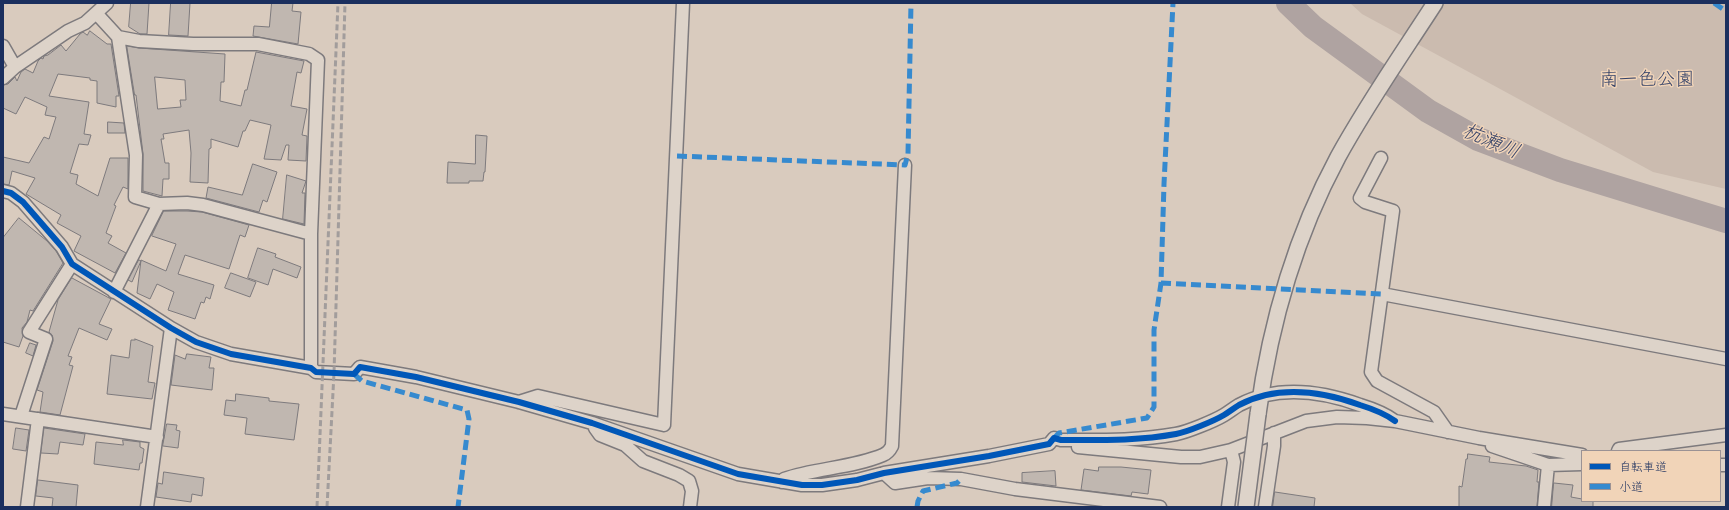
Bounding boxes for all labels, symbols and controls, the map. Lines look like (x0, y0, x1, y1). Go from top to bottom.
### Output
park label: 南一色公園 (1600, 69, 1694, 91)
water label: 杭瀬川 (1459, 119, 1523, 165)
legend (1581, 450, 1721, 502)
text: 自転車道 (1619, 459, 1667, 475)
text: 小道 (1619, 479, 1643, 495)

